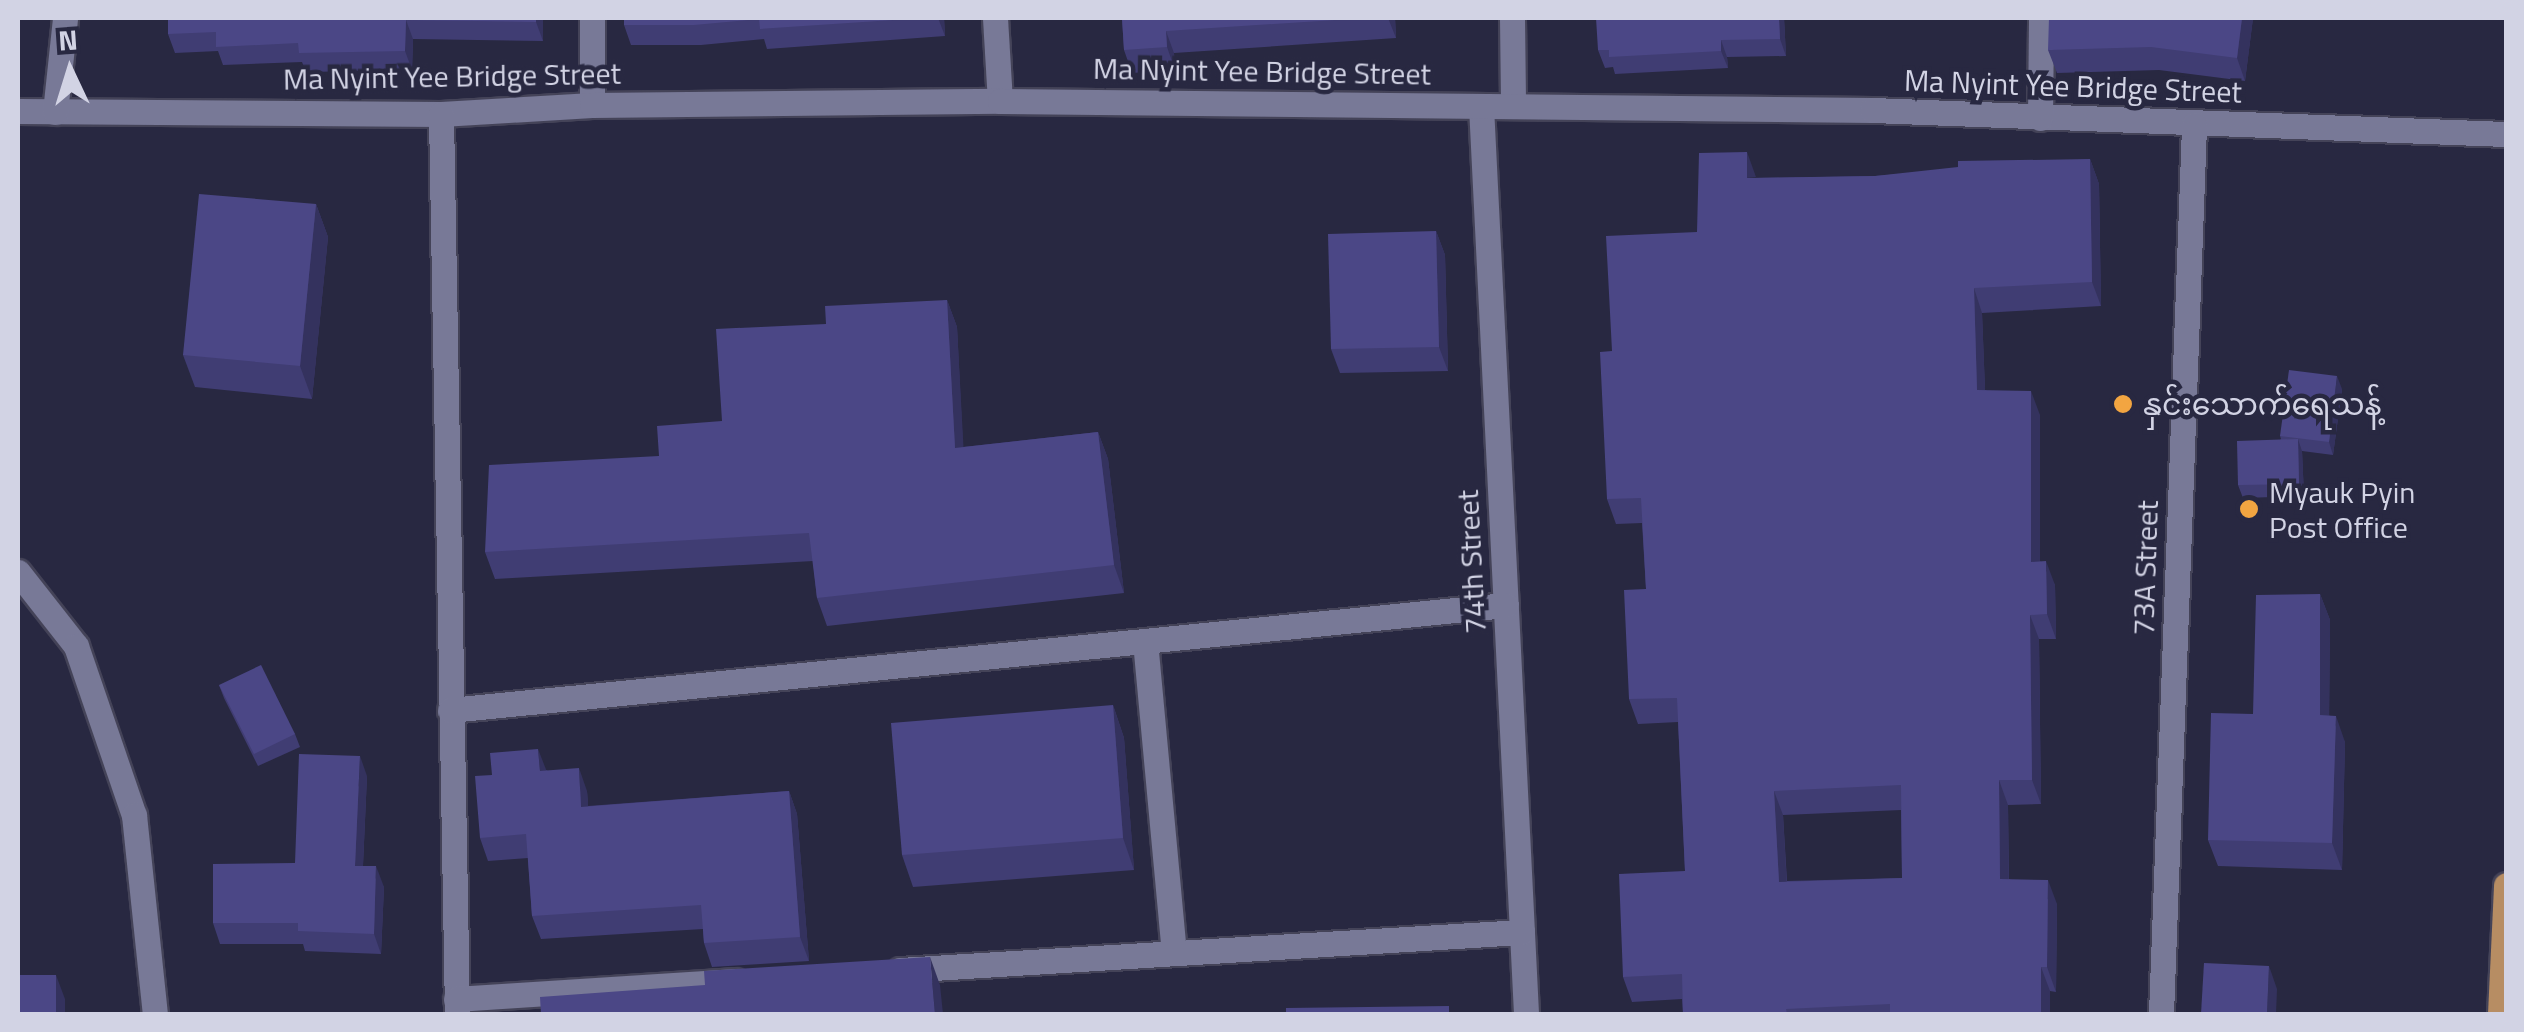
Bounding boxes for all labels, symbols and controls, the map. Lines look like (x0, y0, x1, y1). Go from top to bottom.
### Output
text: N (57, 17, 79, 62)
north arrow (20, 20, 120, 120)
street label: Ma Nyint Yee Bridge Street (1093, 50, 1431, 92)
street label: Ma Nyint Yee Bridge Street (283, 55, 621, 97)
street label: Ma Nyint Yee Bridge Street (1903, 62, 2243, 110)
place label: နှင်းသောက်ရေသန့် (2143, 386, 2382, 422)
marker: နှင်းသောက်ရေသန့် (2112, 393, 2134, 415)
place label: Myauk Pyin Post Office (2269, 474, 2415, 544)
street label: 74th Street (1449, 489, 1493, 635)
marker: Myauk Pyin Post Office (2238, 498, 2260, 520)
street label: 73A Street (2125, 500, 2165, 636)

